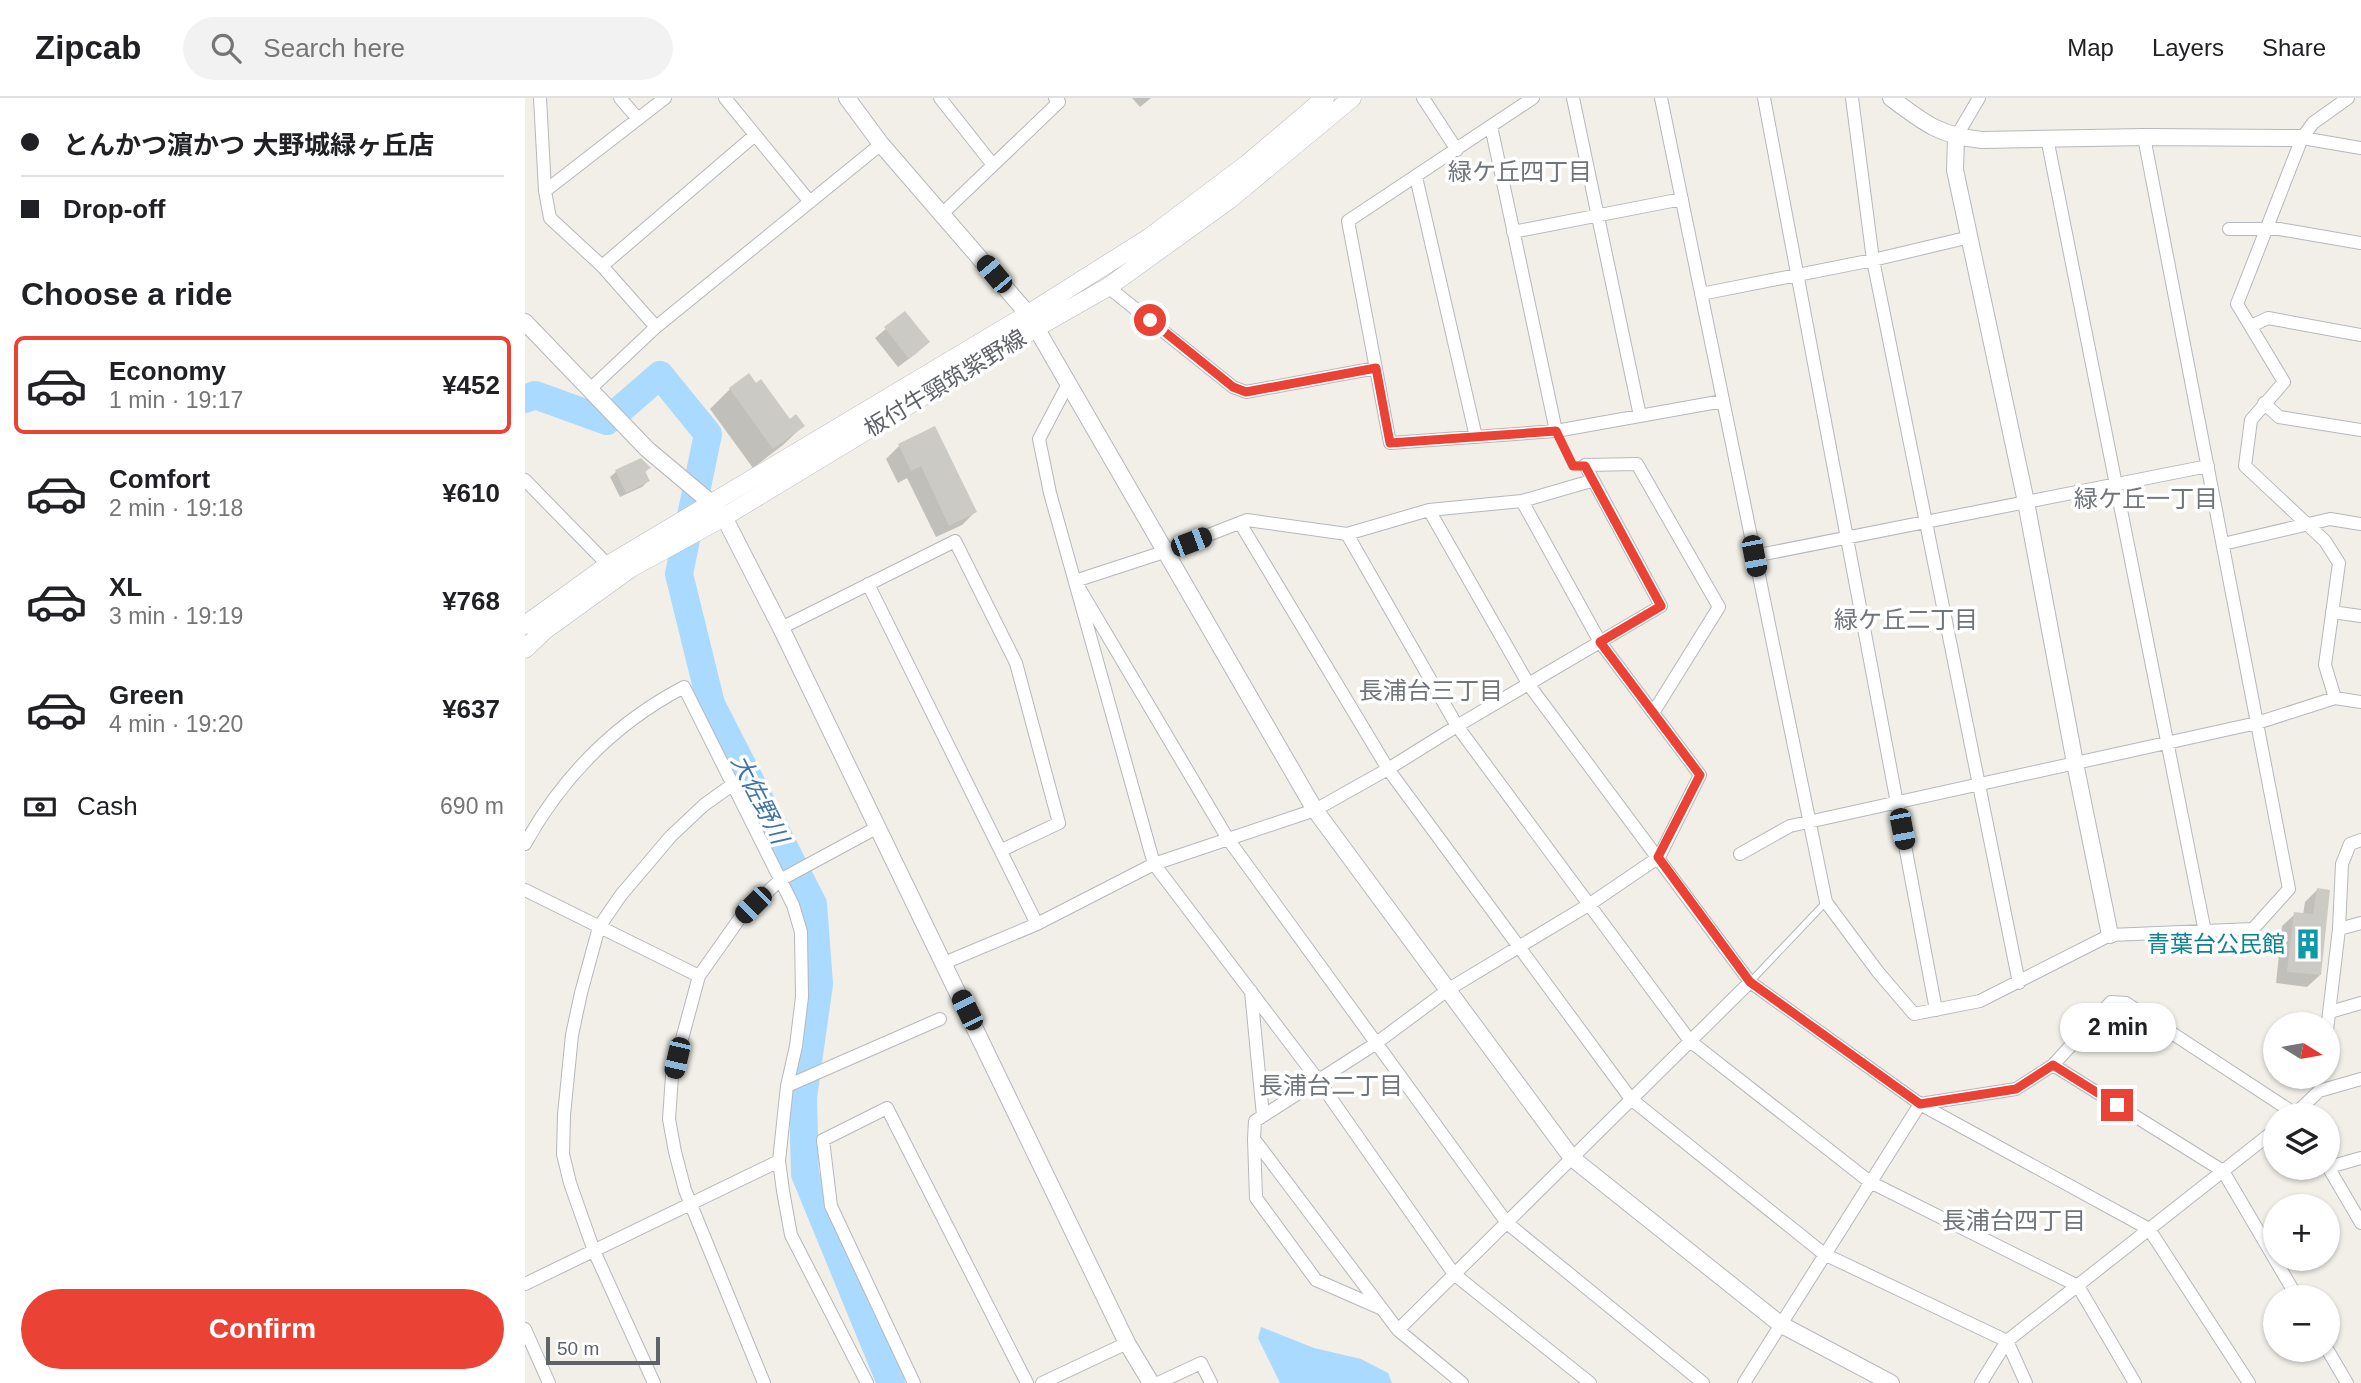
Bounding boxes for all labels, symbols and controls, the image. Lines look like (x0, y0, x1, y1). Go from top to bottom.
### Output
search box (183, 17, 673, 80)
text: Zipcab (35, 29, 141, 66)
icon: search (207, 29, 245, 67)
text: Search here (263, 33, 405, 63)
text: Map (2067, 34, 2114, 61)
text: Layers (2152, 34, 2224, 61)
text: Share (2262, 34, 2326, 61)
text: とんかつ濵かつ 大野城緑ヶ丘店 (63, 130, 434, 160)
district label: 緑ケ丘四丁目 (1448, 158, 1592, 185)
text: Drop-off (63, 194, 166, 224)
car (973, 251, 1016, 297)
text: Choose a ride (21, 276, 233, 312)
route start (1134, 304, 1166, 336)
street label: 板付牛頸筑紫野線 (859, 324, 1031, 442)
icon: car (25, 354, 88, 417)
text: Economy (109, 356, 226, 386)
text: ¥452 (442, 370, 500, 400)
text: 1 min · 19:17 (109, 387, 243, 413)
icon: car (25, 462, 88, 525)
text: Comfort (109, 464, 210, 494)
text: ¥610 (442, 478, 500, 508)
district label: 緑ケ丘一丁目 (2074, 485, 2218, 512)
text: 2 min · 19:18 (109, 495, 243, 521)
car (1168, 525, 1215, 559)
car (1740, 533, 1769, 579)
icon: car (25, 570, 88, 633)
text: XL (109, 572, 142, 602)
text: ¥768 (442, 586, 500, 616)
text: 3 min · 19:19 (109, 603, 243, 629)
district label: 緑ケ丘二丁目 (1834, 606, 1978, 633)
district label: 長浦台三丁目 (1359, 677, 1503, 704)
icon: car (25, 678, 88, 741)
text: Green (109, 680, 184, 710)
text: ¥637 (442, 694, 500, 724)
text: 4 min · 19:20 (109, 711, 243, 737)
water label: 大佐野川 (726, 750, 795, 851)
icon: cash (21, 788, 59, 826)
text: Cash (77, 791, 138, 821)
text: 690 m (440, 793, 504, 819)
car (1888, 806, 1917, 852)
car (731, 883, 776, 927)
building icon: 青葉台公民館 (2291, 927, 2325, 961)
place label: 青葉台公民館 (2147, 931, 2285, 957)
car (949, 987, 986, 1033)
callout: 2 min (2059, 1004, 2175, 1052)
north arrow (2263, 1012, 2340, 1088)
map controls (2263, 1012, 2340, 1362)
text: 2 min (2088, 1014, 2148, 1040)
car (663, 1035, 692, 1081)
district label: 長浦台二丁目 (1259, 1072, 1403, 1099)
route end (2101, 1089, 2133, 1121)
button: layers (2263, 1103, 2340, 1180)
button: + (2263, 1194, 2340, 1271)
district label: 長浦台四丁目 (1942, 1207, 2086, 1234)
button: − (2263, 1285, 2340, 1362)
button: Confirm (21, 1289, 504, 1369)
scale bar (546, 1334, 660, 1366)
text: 50 m (557, 1338, 599, 1359)

